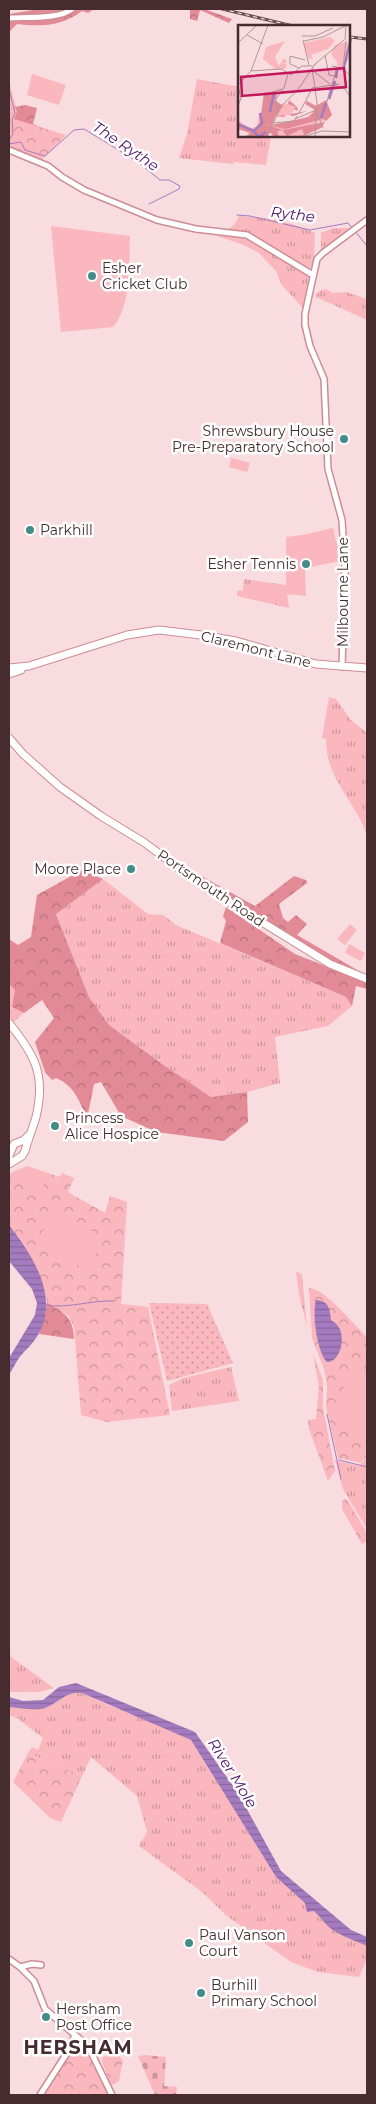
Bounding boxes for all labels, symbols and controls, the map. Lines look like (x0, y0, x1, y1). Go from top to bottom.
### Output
inset map (238, 25, 351, 138)
water label: The Rythe (89, 117, 163, 175)
water label: Rythe (270, 202, 316, 226)
place label: Esher Cricket Club (102, 259, 187, 293)
marker: Esher Cricket Club (86, 270, 98, 282)
place label: Shrewsbury House Pre-Preparatory School (172, 422, 334, 456)
marker: Shrewsbury House Pre-Preparatory School (338, 433, 350, 445)
place label: Parkhill (40, 521, 93, 539)
marker: Parkhill (24, 524, 36, 536)
street label: Milbourne Lane (334, 537, 352, 647)
place label: Esher Tennis (207, 555, 296, 573)
marker: Esher Tennis (300, 558, 312, 570)
street label: Claremont Lane (199, 627, 313, 671)
street label: Portsmouth Road (154, 845, 268, 931)
place label: Moore Place (34, 860, 121, 878)
marker: Moore Place (125, 863, 137, 875)
place label: Princess Alice Hospice (65, 1109, 159, 1143)
marker: Princess Alice Hospice (49, 1120, 61, 1132)
water label: River Mole (204, 1735, 262, 1811)
place label: Paul Vanson Court (199, 1926, 286, 1960)
marker: Paul Vanson Court (183, 1937, 195, 1949)
place label: Burhill Primary School (211, 1976, 317, 2010)
marker: Burhill Primary School (195, 1987, 207, 1999)
place label: Hersham Post Office (56, 2000, 132, 2034)
marker: Hersham Post Office (40, 2011, 52, 2023)
district label: HERSHAM (23, 2036, 133, 2059)

